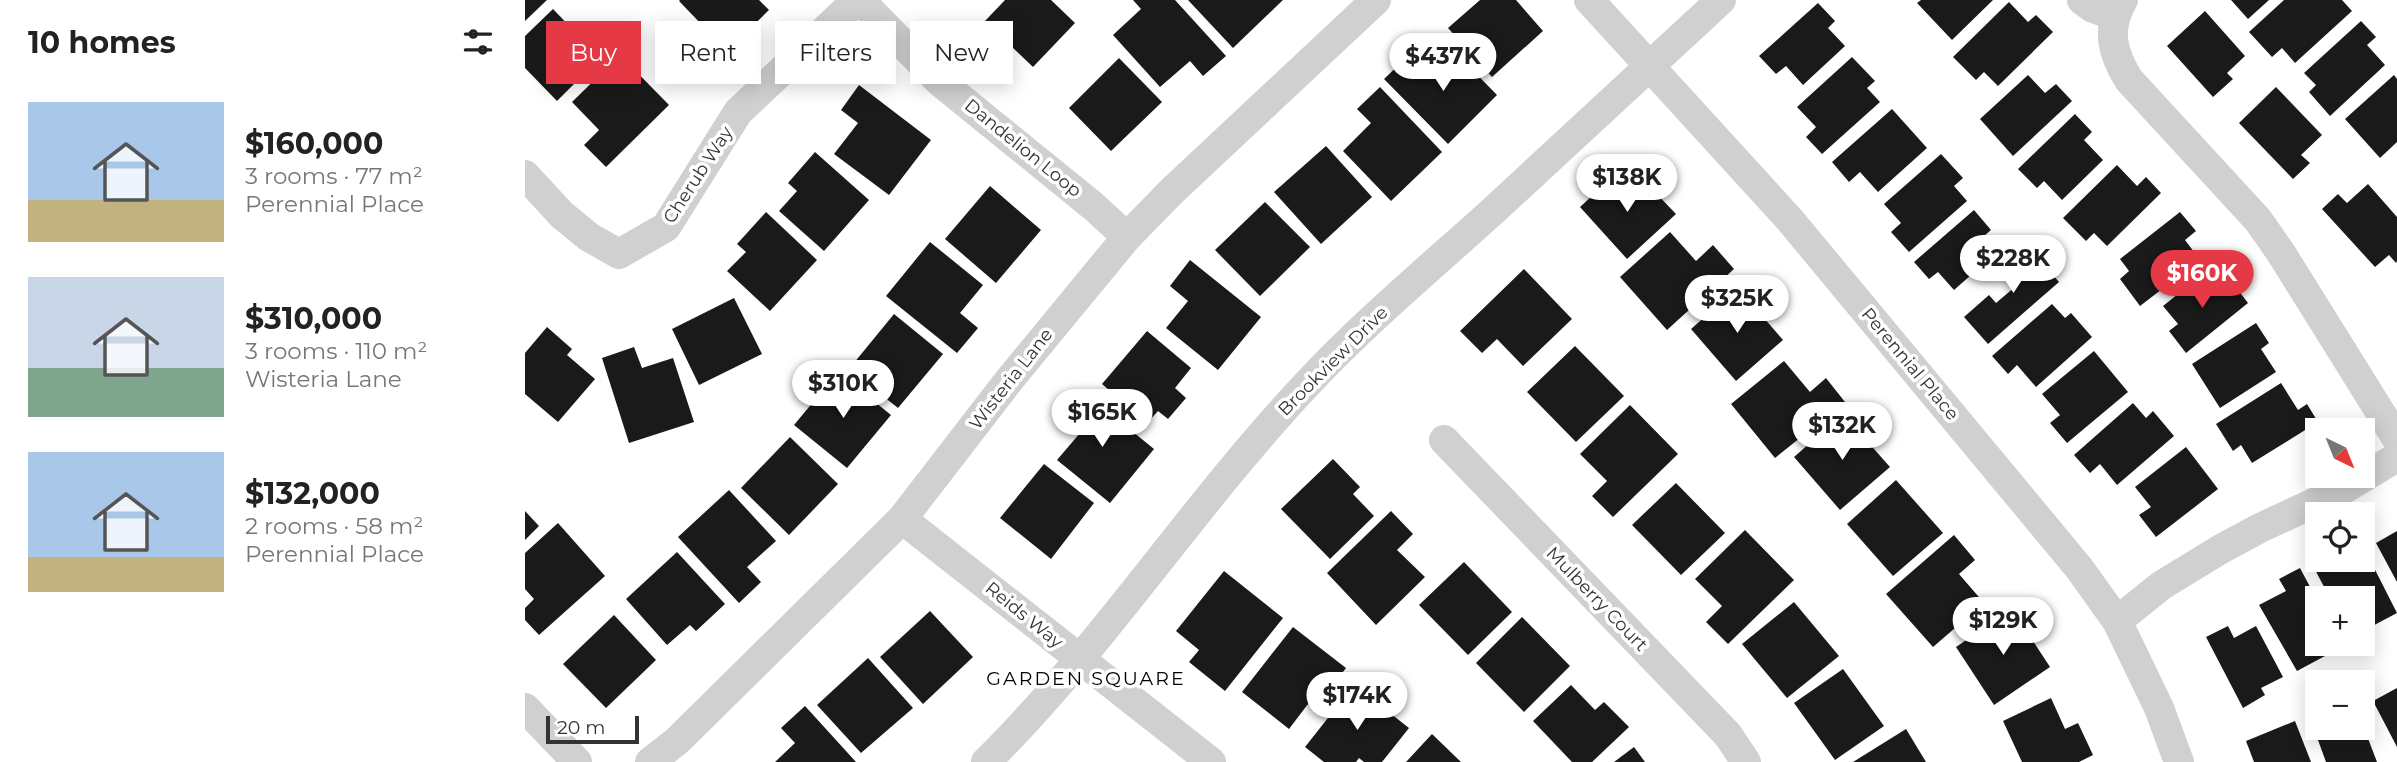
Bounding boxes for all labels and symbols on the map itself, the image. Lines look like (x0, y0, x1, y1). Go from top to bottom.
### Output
pin: $437K (1394, 34, 1492, 93)
street label: Dandelion Loop (960, 94, 1086, 202)
street label: Cherub Way (659, 122, 738, 228)
pin: $138K (1578, 154, 1676, 214)
pin: $228K (1964, 236, 2062, 295)
pin: $160K (2153, 250, 2251, 310)
pin: $325K (1688, 276, 1786, 335)
street label: Brookview Drive (1273, 301, 1393, 421)
street label: Perennial Place (1857, 303, 1964, 425)
street label: Wisteria Lane (965, 324, 1058, 434)
pin: $310K (794, 360, 892, 420)
pin: $165K (1053, 390, 1151, 449)
pin: $132K (1793, 402, 1891, 462)
north arrow (2305, 418, 2375, 488)
street label: Mulberry Court (1542, 542, 1652, 656)
street label: Reids Way (981, 577, 1067, 653)
pin: $129K (1954, 598, 2052, 657)
district label: GARDEN SQUARE (986, 667, 1186, 690)
pin: $174K (1308, 672, 1406, 732)
scale bar (546, 713, 639, 745)

